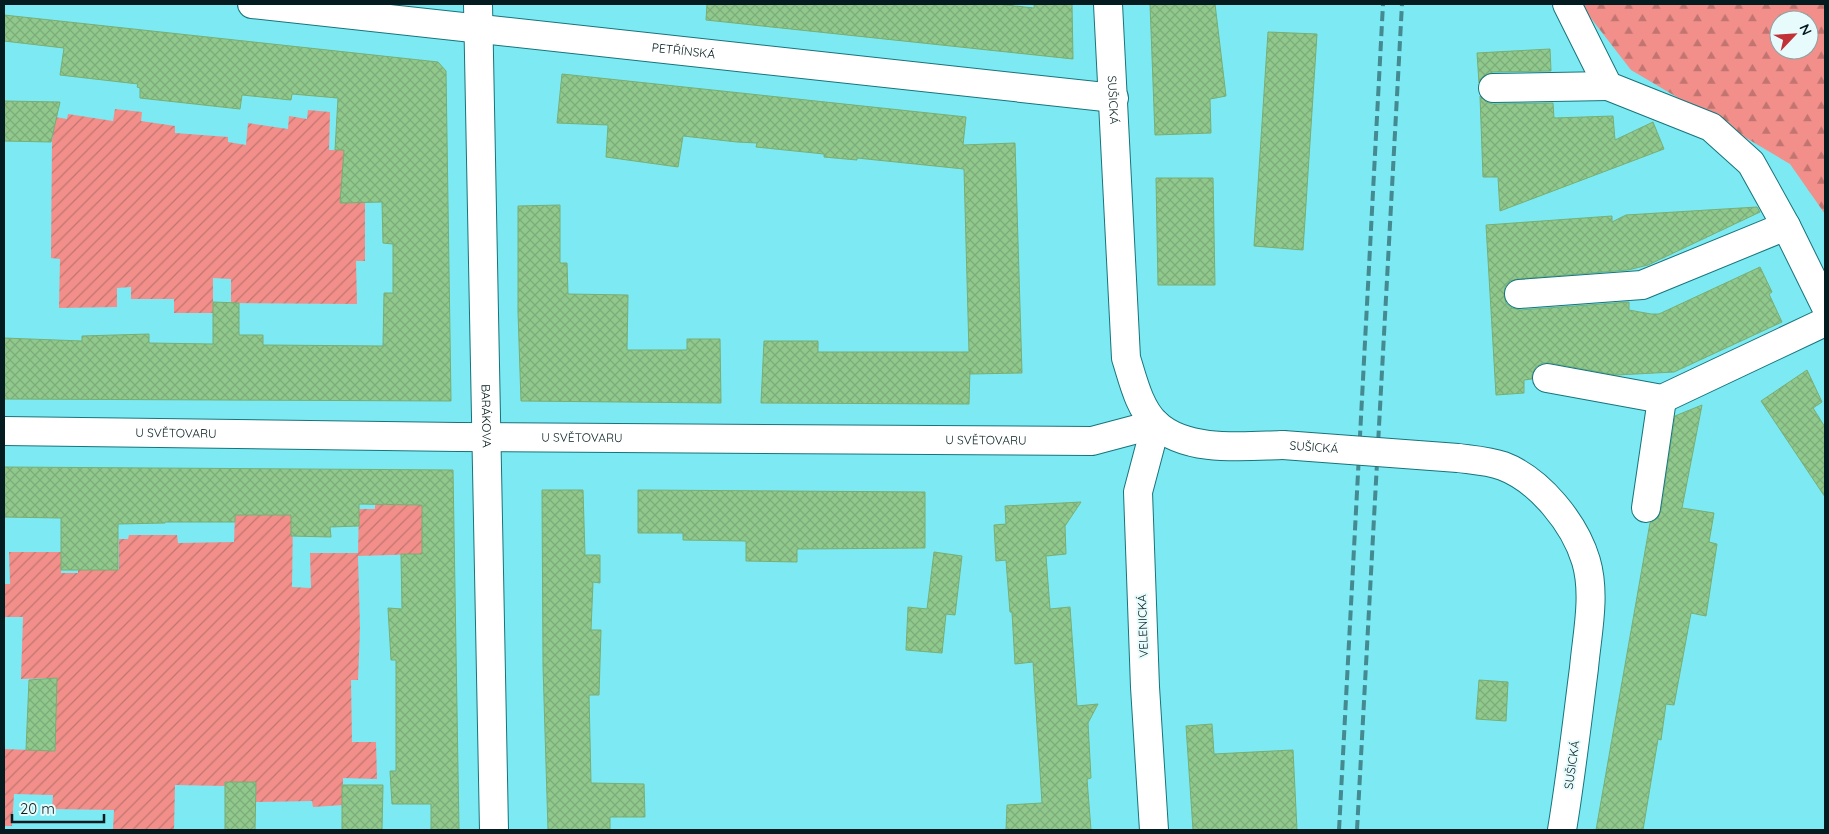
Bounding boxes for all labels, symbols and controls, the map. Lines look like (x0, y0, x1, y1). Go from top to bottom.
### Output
north arrow (1769, 10, 1819, 60)
text: N (1795, 21, 1816, 38)
street label: PETŘÍNSKÁ (651, 40, 716, 61)
street label: SUŠICKÁ (1105, 75, 1122, 125)
street label: BARÁKOVA (478, 384, 495, 448)
street label: U SVĚTOVARU (135, 425, 217, 441)
street label: U SVĚTOVARU (541, 430, 623, 445)
street label: U SVĚTOVARU (945, 432, 1027, 448)
street label: SUŠICKÁ (1289, 438, 1339, 456)
street label: VELENICKÁ (1134, 594, 1151, 658)
street label: SUŠICKÁ (1561, 740, 1582, 790)
scale bar (12, 792, 105, 824)
text: 20 m (20, 799, 55, 818)

